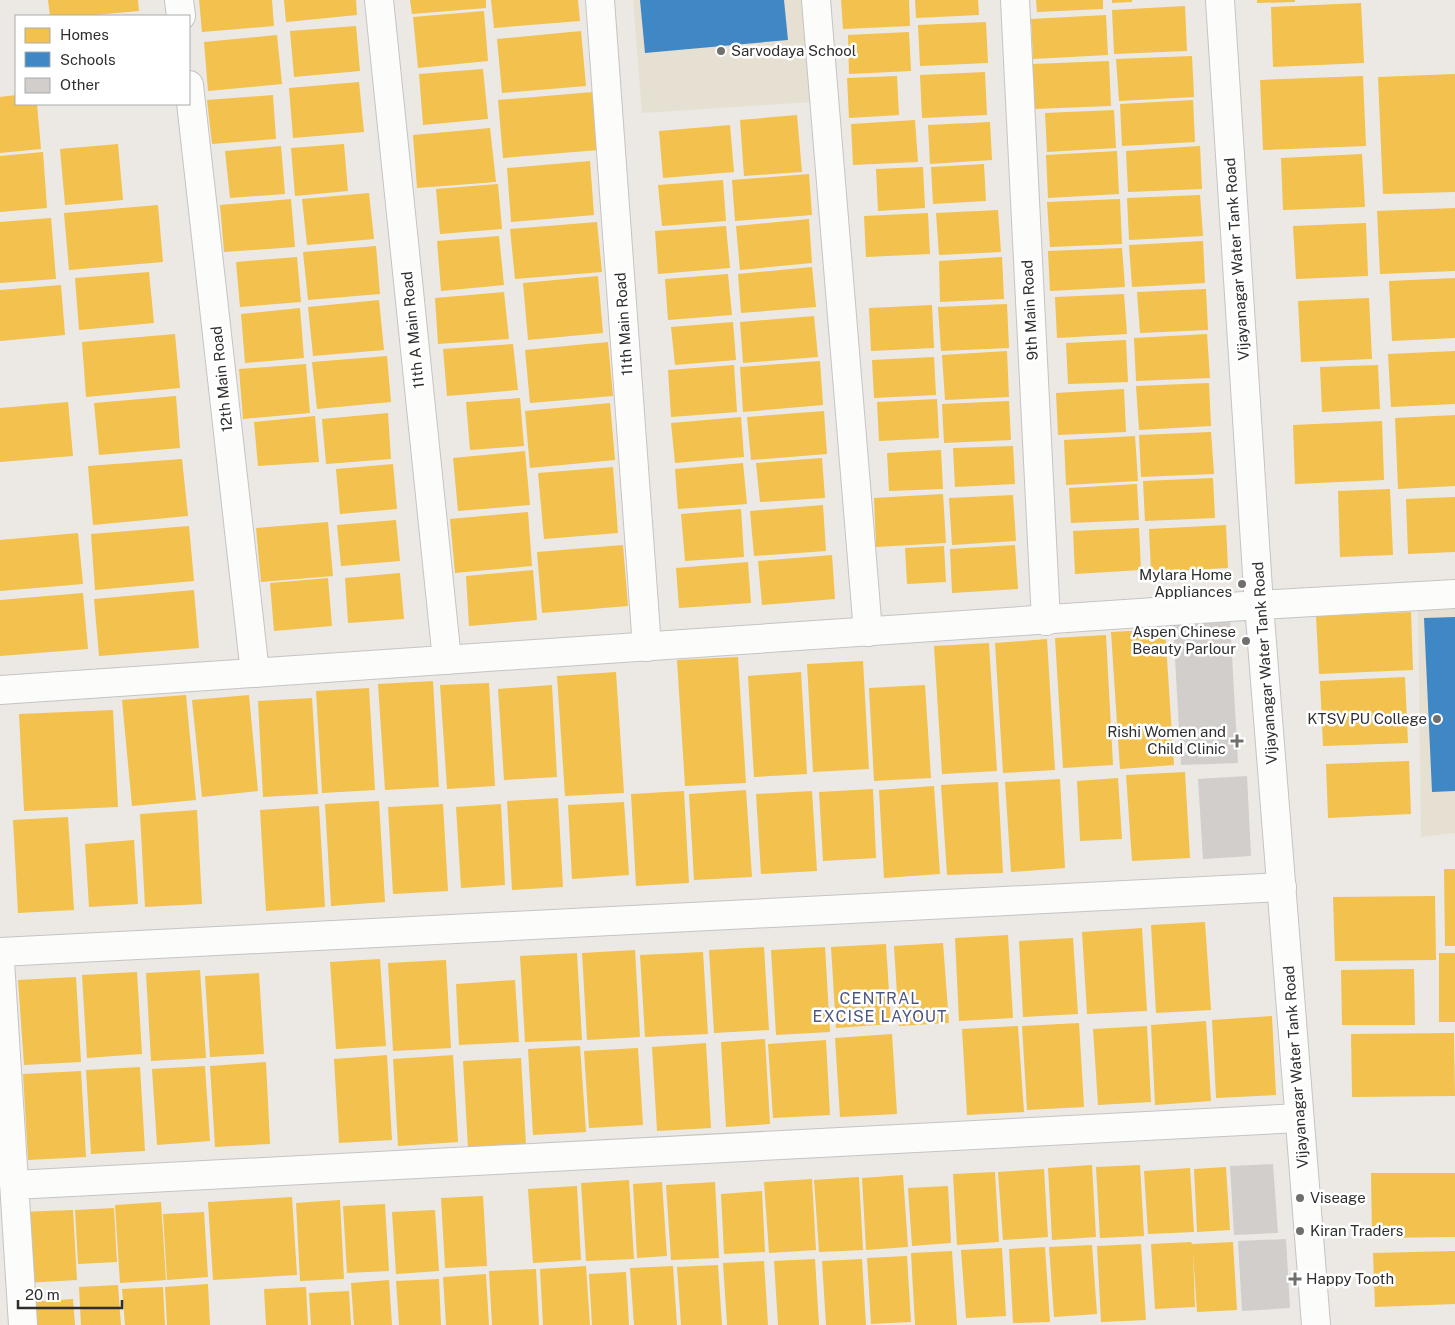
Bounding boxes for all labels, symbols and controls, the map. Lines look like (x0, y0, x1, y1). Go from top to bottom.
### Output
legend (15, 15, 190, 105)
text: Homes (60, 26, 109, 43)
place label: Sarvodaya School (731, 42, 856, 59)
marker: Sarvodaya School (715, 45, 727, 57)
text: Schools (60, 51, 116, 68)
text: Other (60, 76, 100, 93)
street label: Vijayanagar Water Tank Road (1221, 157, 1252, 361)
street label: 9th Main Road (1018, 259, 1041, 361)
street label: 11th A Main Road (398, 271, 427, 390)
street label: 11th Main Road (611, 272, 636, 376)
street label: 12th Main Road (207, 325, 236, 433)
street label: Vijayanagar Water Tank Road (1249, 561, 1280, 765)
place label: Mylara Home Appliances (1139, 566, 1232, 600)
marker: Mylara Home Appliances (1236, 578, 1248, 590)
place label: Aspen Chinese Beauty Parlour (1132, 623, 1236, 657)
marker: Aspen Chinese Beauty Parlour (1240, 635, 1252, 647)
place label: KTSV PU College (1307, 710, 1427, 727)
marker: KTSV PU College (1431, 713, 1443, 725)
place label: Rishi Women and Child Clinic (1107, 723, 1226, 757)
marker: Rishi Women and Child Clinic (1230, 734, 1244, 748)
street label: Vijayanagar Water Tank Road (1280, 965, 1311, 1169)
district label: CENTRAL EXCISE LAYOUT (812, 989, 948, 1026)
place label: Viseage (1310, 1189, 1366, 1206)
marker: Viseage (1294, 1192, 1306, 1204)
place label: Kiran Traders (1310, 1222, 1403, 1239)
marker: Kiran Traders (1294, 1225, 1306, 1237)
place label: Happy Tooth (1306, 1270, 1394, 1287)
marker: Happy Tooth (1288, 1272, 1302, 1286)
scale bar (18, 1278, 121, 1310)
text: 20 m (25, 1286, 60, 1303)

